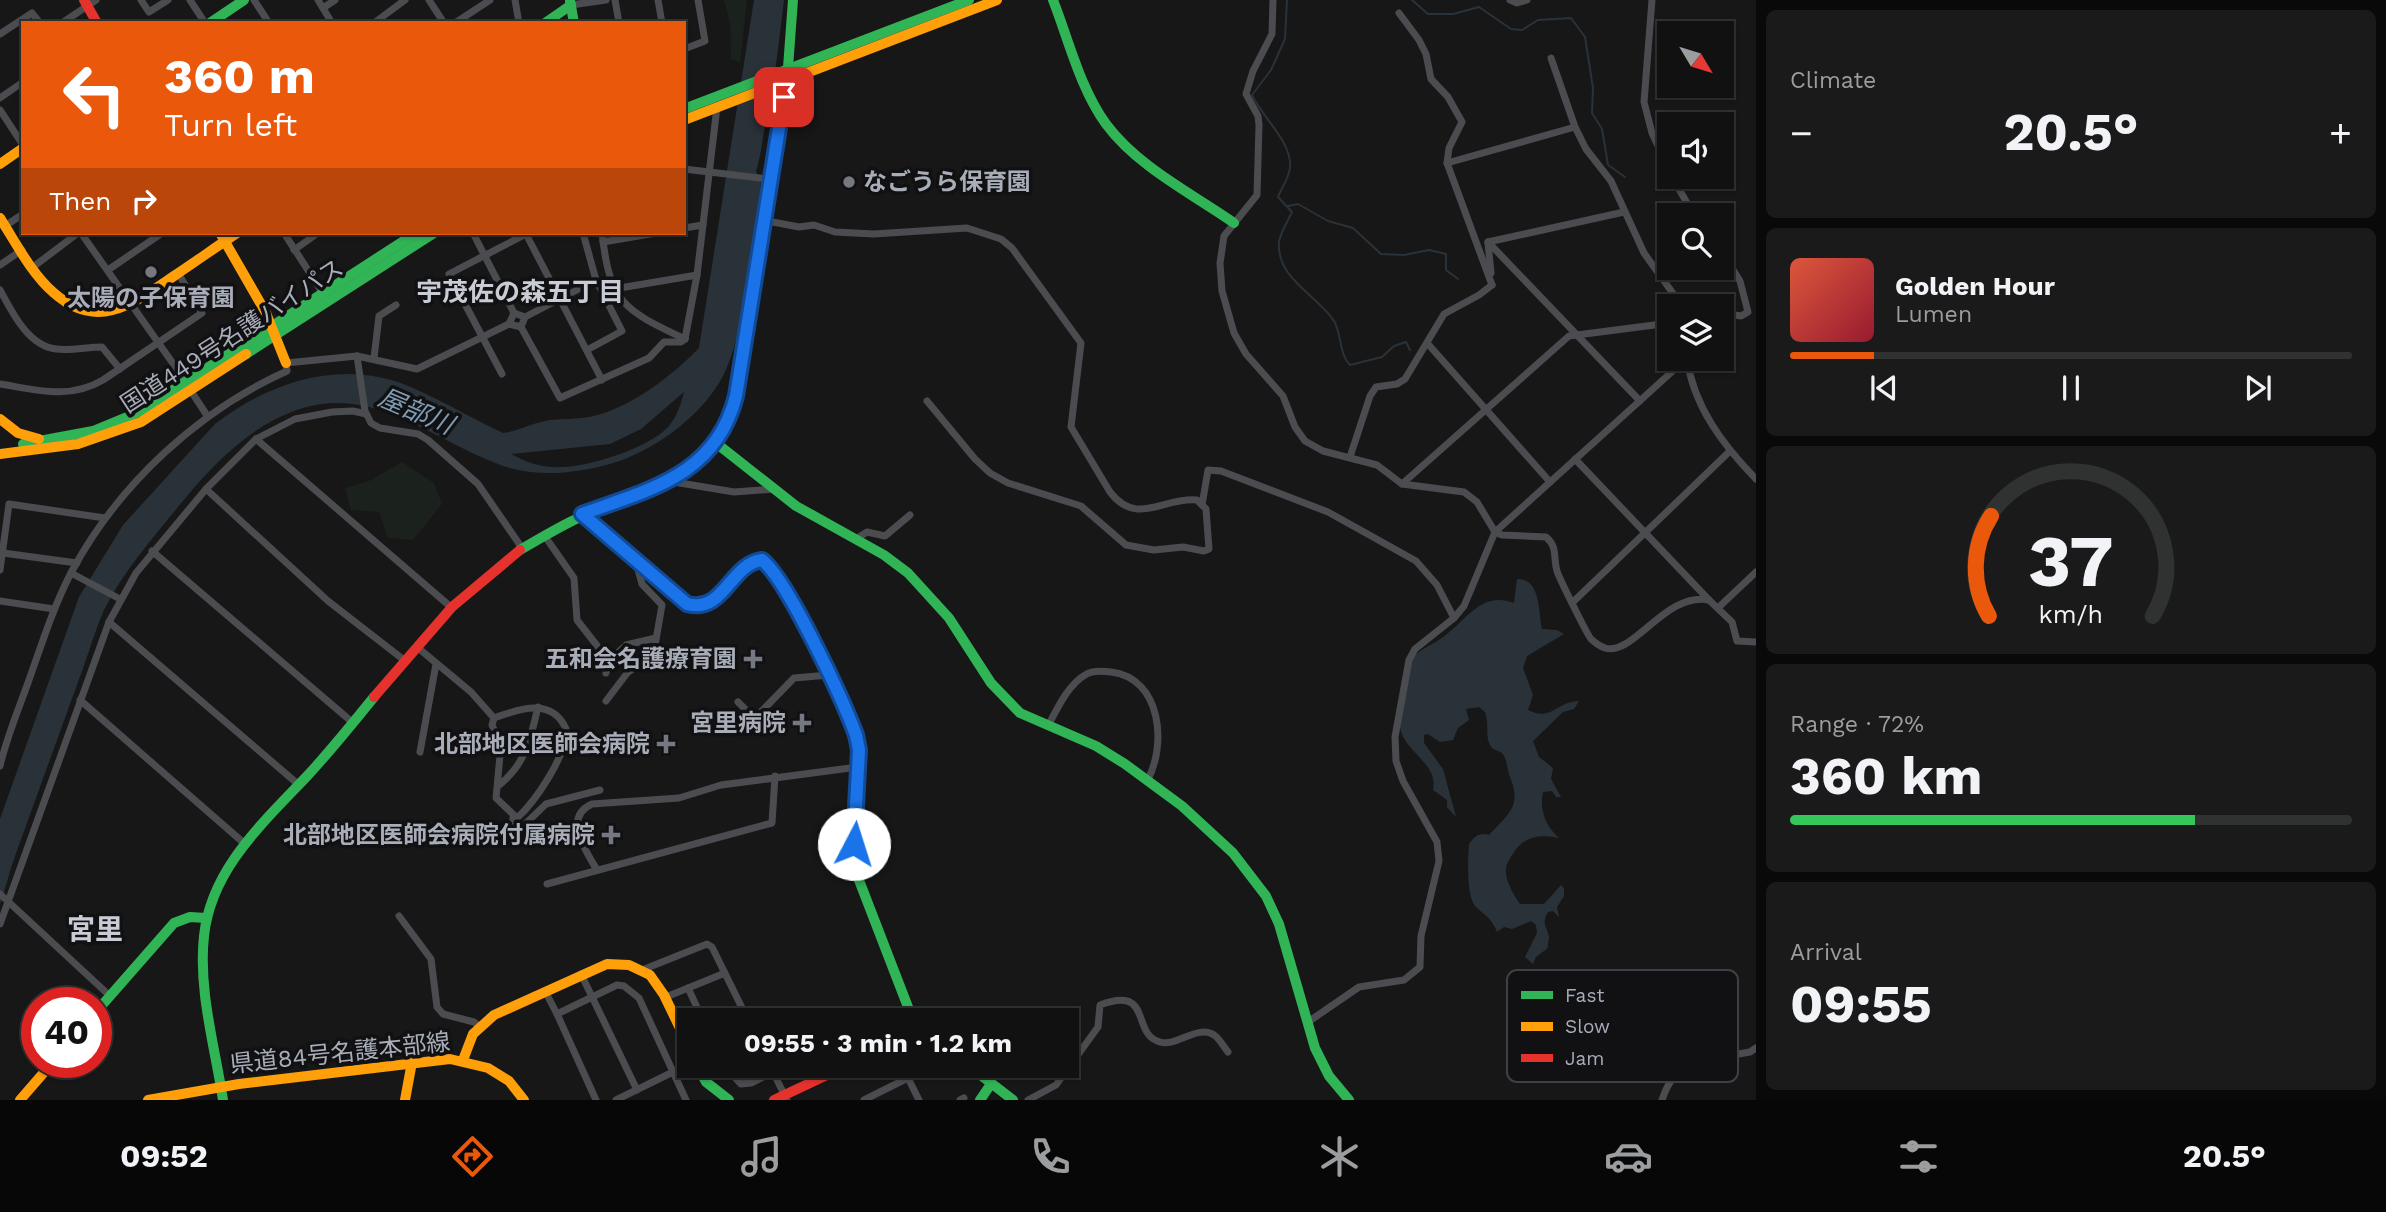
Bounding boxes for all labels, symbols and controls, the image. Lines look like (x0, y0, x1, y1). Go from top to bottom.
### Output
north arrow (1657, 21, 1734, 98)
map controls (1657, 21, 1734, 371)
text: 360 m (164, 47, 315, 105)
icon: left (49, 49, 140, 140)
pin (754, 67, 814, 127)
text: Climate (1790, 67, 1876, 94)
icon: arrive (765, 78, 803, 116)
text: 20.5° (2003, 102, 2139, 163)
text: Turn left (164, 106, 297, 144)
text: − (1790, 111, 1813, 155)
text: + (2329, 111, 2352, 155)
button: sound (1657, 112, 1734, 189)
place label: なごうら保育園 (863, 168, 1031, 196)
marker: なごうら保育園 (841, 174, 857, 190)
icon: right (125, 182, 163, 220)
text: Then (49, 186, 111, 216)
button: search (1657, 203, 1734, 280)
street label: 国道449号名護バイパス (115, 254, 349, 418)
marker: 太陽の子保育園 (143, 264, 159, 280)
text: Golden Hour (1895, 271, 2055, 301)
district label: 宇茂佐の森五丁目 (416, 277, 624, 307)
place label: 太陽の子保育園 (67, 284, 235, 312)
button: layers (1657, 294, 1734, 371)
text: Lumen (1895, 301, 1972, 328)
icon: previous (1865, 369, 1903, 407)
icon: pause (2052, 369, 2090, 407)
icon: next (2239, 369, 2277, 407)
water label: 屋部川 (374, 382, 461, 441)
text: 37 (2028, 518, 2114, 604)
text: km/h (2039, 600, 2103, 629)
place label: 五和会名護療育園 (545, 645, 737, 673)
marker: 五和会名護療育園 (743, 649, 763, 669)
place label: 宮里病院 (690, 709, 786, 737)
text: Range · 72% (1790, 711, 1924, 738)
marker: 宮里病院 (792, 713, 812, 733)
place label: 北部地区医師会病院 (434, 730, 650, 758)
marker: 北部地区医師会病院 (656, 734, 676, 754)
text: 360 km (1790, 746, 1983, 807)
position arrow (817, 807, 891, 881)
place label: 北部地区医師会病院付属病院 (283, 821, 595, 849)
marker: 北部地区医師会病院付属病院 (601, 825, 621, 845)
district label: 宮里 (67, 913, 123, 946)
text: Arrival (1790, 939, 1862, 966)
legend (1507, 970, 1738, 1082)
text: 09:55 (1790, 974, 1932, 1035)
text: Fast (1565, 984, 1604, 1007)
speed limit sign: 40 (21, 987, 112, 1078)
text: Slow (1565, 1015, 1610, 1038)
street label: 県道84号名護本部線 (228, 1028, 452, 1078)
text: 09:55 · 3 min · 1.2 km (744, 1028, 1012, 1058)
text: Jam (1565, 1047, 1604, 1070)
icon: directions (448, 1132, 497, 1181)
icon: music (737, 1132, 786, 1181)
icon: phone (1026, 1132, 1075, 1181)
icon: climate (1315, 1132, 1364, 1181)
icon: car (1604, 1132, 1653, 1181)
icon: filters (1894, 1132, 1943, 1181)
text: 09:52 (120, 1137, 208, 1175)
text: 20.5° (2183, 1137, 2266, 1175)

